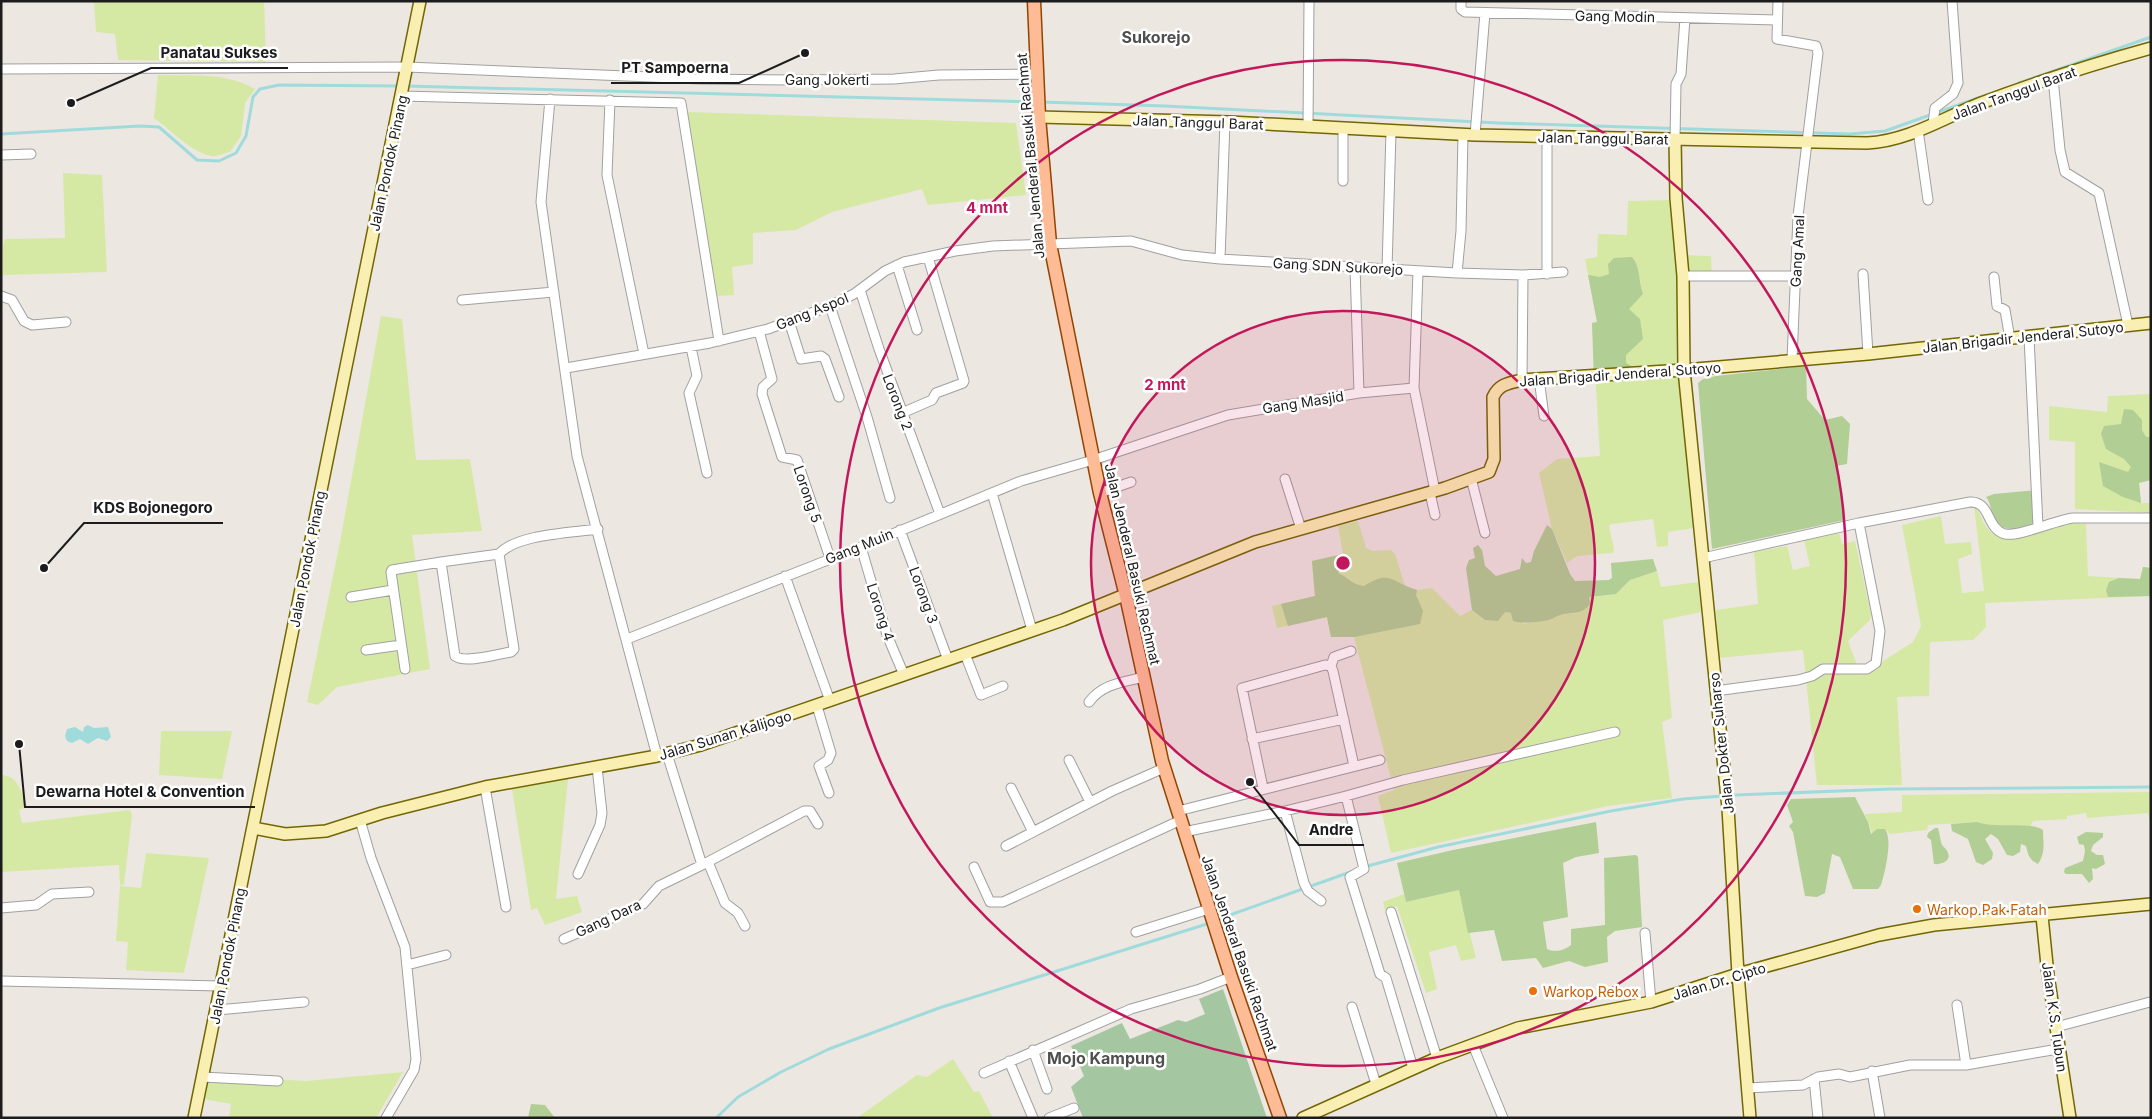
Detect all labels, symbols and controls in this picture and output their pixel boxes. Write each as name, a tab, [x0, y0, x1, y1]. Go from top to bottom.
street label: Gang Modin	[1575, 7, 1655, 25]
district label: Sukorejo	[1122, 27, 1191, 47]
callout: Panatau Sukses	[151, 38, 288, 68]
text: Panatau Sukses	[160, 43, 278, 62]
street label: Jalan Jenderal Basuki Rachmat	[1013, 52, 1047, 260]
callout: PT Sampoerna	[611, 53, 739, 83]
text: PT Sampoerna	[621, 58, 729, 77]
street label: Jalan Tanggul Barat	[1950, 62, 2079, 123]
street label: Gang Jokerti	[785, 71, 869, 88]
street label: Jalan Pondok Pinang	[365, 93, 411, 233]
street label: Jalan Tanggul Barat	[1132, 111, 1264, 133]
street label: Jalan Tanggul Barat	[1537, 128, 1669, 148]
text: 4 mnt	[966, 198, 1009, 217]
street label: Gang Amal	[1787, 214, 1807, 288]
street label: Gang SDN Sukorejo	[1272, 254, 1404, 278]
street label: Gang Aspol	[773, 289, 851, 333]
street label: Jalan Brigadir Jenderal Sutoyo	[1921, 318, 2125, 356]
street label: Jalan Brigadir Jenderal Sutoyo	[1518, 358, 1722, 390]
street label: Lorong 2	[879, 371, 917, 433]
text: 2 mnt	[1144, 375, 1186, 394]
street label: Gang Masjid	[1261, 387, 1345, 417]
street label: Jalan Jenderal Basuki Rachmat	[1102, 462, 1165, 667]
street label: Lorong 5	[790, 463, 826, 525]
street label: Jalan Pondok Pinang	[285, 489, 329, 629]
callout: KDS Bojonegoro	[84, 493, 223, 523]
text: KDS Bojonegoro	[93, 498, 213, 517]
street label: Gang Muin	[823, 525, 895, 567]
centre of rings	[1334, 554, 1352, 572]
street label: Lorong 3	[906, 564, 942, 626]
street label: Lorong 4	[864, 581, 898, 643]
street label: Jalan Dokter Suharso	[1705, 672, 1737, 814]
street label: Jalan Sunan Kalijogo	[657, 707, 793, 763]
callout: Dewarna Hotel & Convention	[25, 777, 255, 807]
text: Dewarna Hotel & Convention	[35, 782, 245, 801]
callout: Andre	[1299, 815, 1364, 845]
text: Andre	[1309, 820, 1353, 839]
street label: Jalan Jenderal Basuki Rachmat	[1198, 853, 1282, 1054]
street label: Jalan Pondok Pinang	[205, 886, 249, 1026]
street label: Gang Dara	[573, 895, 643, 941]
place label: Warkop Pak Fatah	[1927, 901, 2047, 918]
marker: Warkop Pak Fatah	[1911, 903, 1923, 915]
street label: Jalan Dr. Cipto	[1670, 959, 1768, 1003]
street label: Jalan K.S. Tubun	[2039, 961, 2071, 1073]
place label: Warkop Rebox	[1543, 983, 1639, 1000]
marker: Warkop Rebox	[1527, 985, 1539, 997]
district label: Mojo Kampung	[1047, 1048, 1165, 1068]

